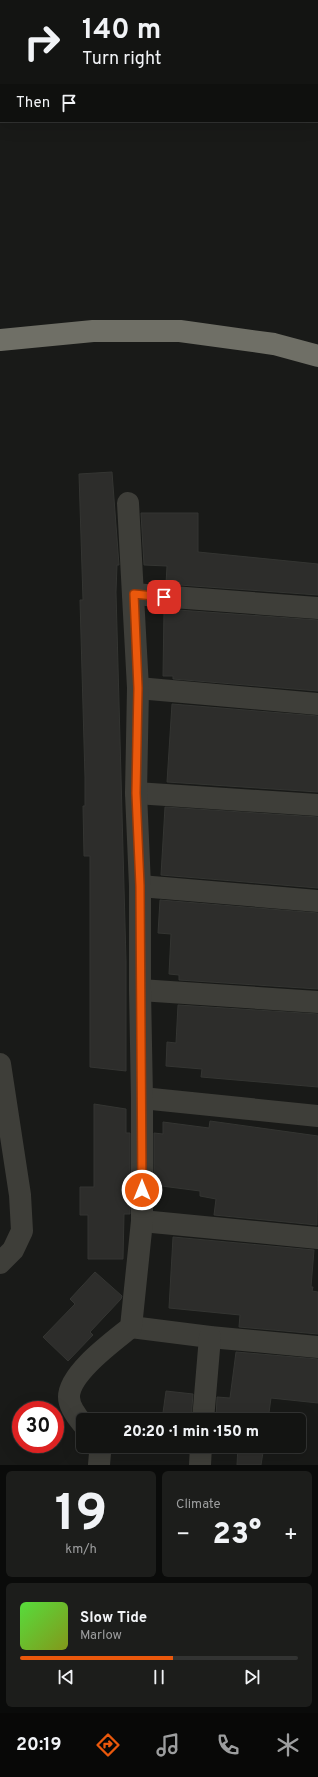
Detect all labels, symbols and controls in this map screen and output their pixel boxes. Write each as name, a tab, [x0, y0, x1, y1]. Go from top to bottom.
text: 140 m	[82, 13, 161, 49]
icon: right	[16, 16, 68, 68]
text: Turn right	[82, 48, 162, 71]
icon: arrive	[58, 92, 80, 114]
text: Then	[16, 94, 50, 113]
pin	[147, 580, 181, 614]
icon: arrive	[153, 586, 175, 608]
position arrow	[121, 1169, 163, 1211]
speed limit sign: 30	[12, 1401, 64, 1453]
text: 20:20 · 1 min · 150 m	[123, 1423, 259, 1442]
text: 19	[55, 1483, 107, 1549]
text: Climate	[176, 1497, 221, 1513]
text: 23°	[213, 1517, 261, 1554]
text: −	[176, 1522, 190, 1549]
text: +	[284, 1522, 298, 1549]
text: km/h	[65, 1542, 97, 1558]
text: Slow Tide	[80, 1609, 147, 1628]
text: Marlow	[80, 1628, 122, 1644]
icon: previous	[55, 1666, 77, 1688]
icon: pause	[148, 1666, 170, 1688]
icon: next	[241, 1666, 263, 1688]
icon: directions	[94, 1731, 122, 1759]
icon: music	[154, 1731, 182, 1759]
icon: phone	[214, 1731, 242, 1759]
icon: climate	[274, 1731, 302, 1759]
text: 20:19	[16, 1734, 62, 1757]

